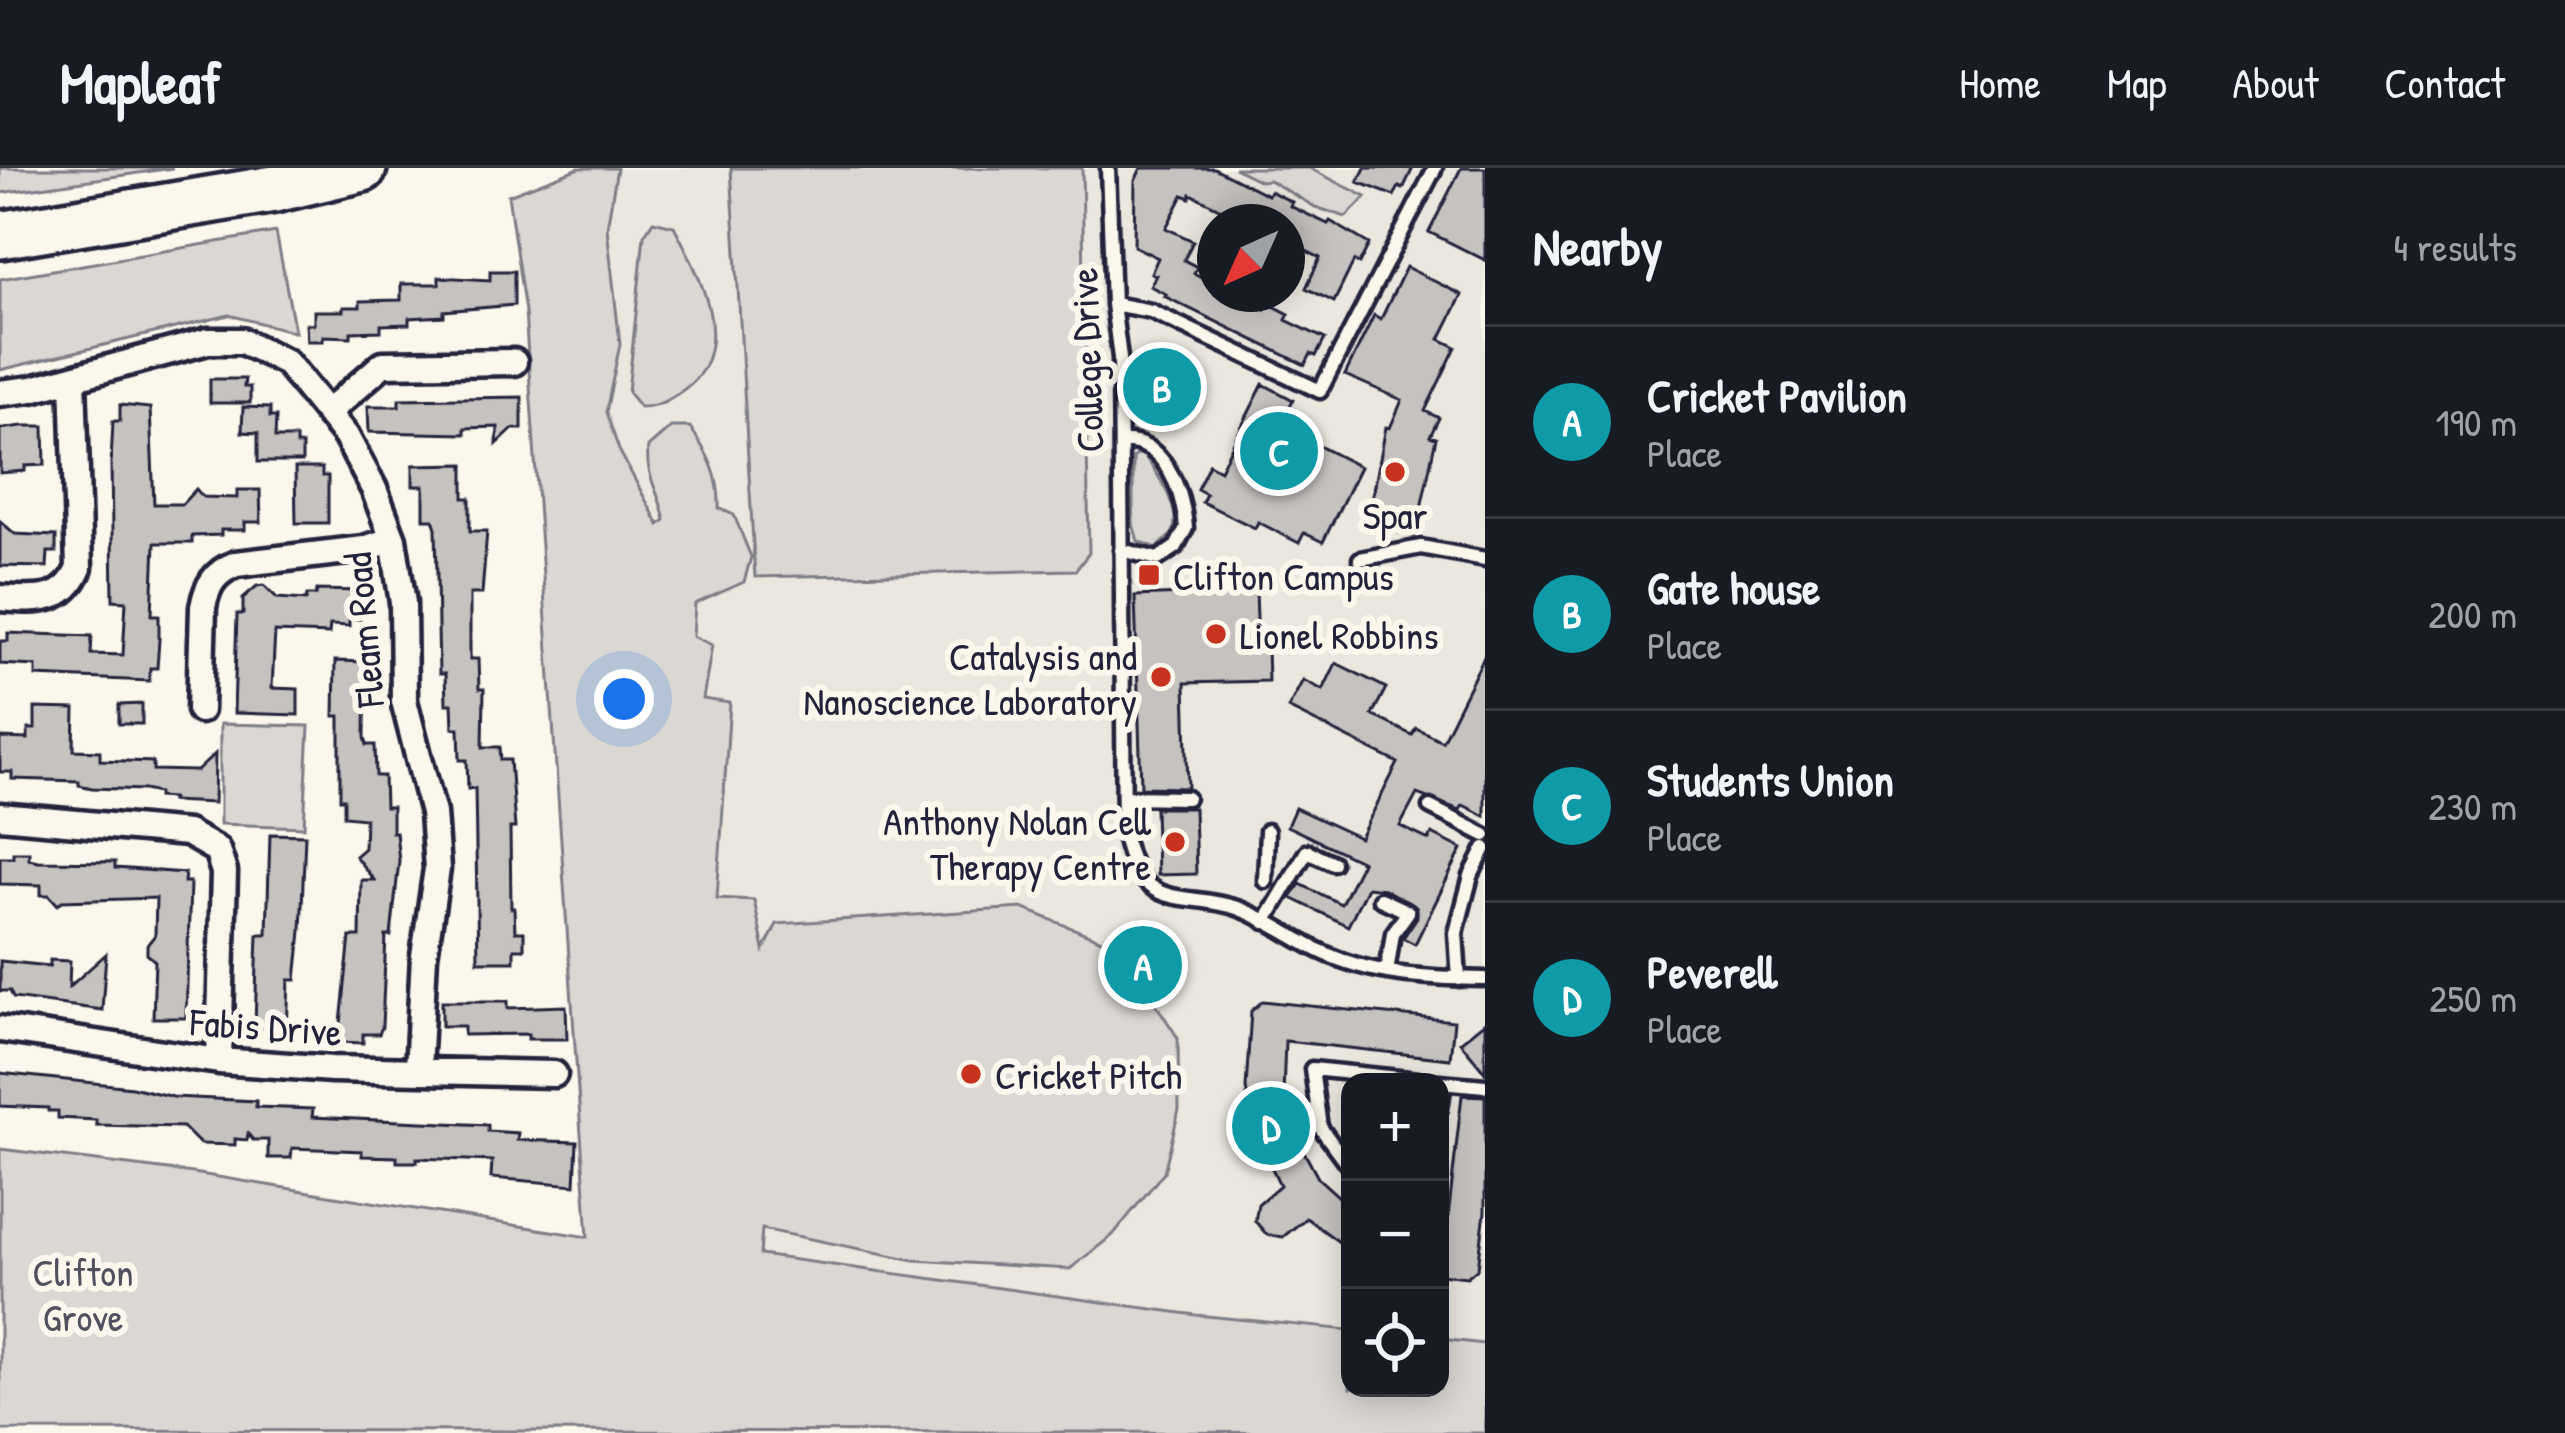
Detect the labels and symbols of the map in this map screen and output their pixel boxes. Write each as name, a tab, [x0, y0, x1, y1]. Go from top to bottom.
north arrow	[1197, 204, 1305, 312]
street label: College Drive	[1056, 267, 1116, 453]
pin: B	[1123, 342, 1201, 432]
pin: C	[1240, 406, 1318, 496]
marker: Spar	[1382, 459, 1408, 485]
place label: Spar	[1363, 488, 1427, 541]
place label: Clifton Campus	[1173, 549, 1394, 602]
street label: Fleam Road	[330, 550, 396, 711]
marker: Clifton Campus	[1136, 562, 1162, 588]
place label: Lionel Robbins	[1240, 608, 1438, 661]
marker: Lionel Robbins	[1203, 621, 1229, 647]
place label: Catalysis and Nanoscience Laboratory	[803, 629, 1137, 727]
marker: Catalysis and Nanoscience Laboratory	[1148, 664, 1174, 690]
your location	[594, 669, 654, 729]
place label: Anthony Nolan Cell Therapy Centre	[883, 794, 1151, 892]
marker: Anthony Nolan Cell Therapy Centre	[1162, 829, 1188, 855]
pin: A	[1104, 920, 1182, 1010]
street label: Fabis Drive	[187, 994, 344, 1058]
place label: Cricket Pitch	[995, 1048, 1182, 1101]
marker: Cricket Pitch	[958, 1061, 984, 1087]
pin: D	[1232, 1081, 1310, 1171]
park label: Clifton Grove	[32, 1245, 134, 1343]

